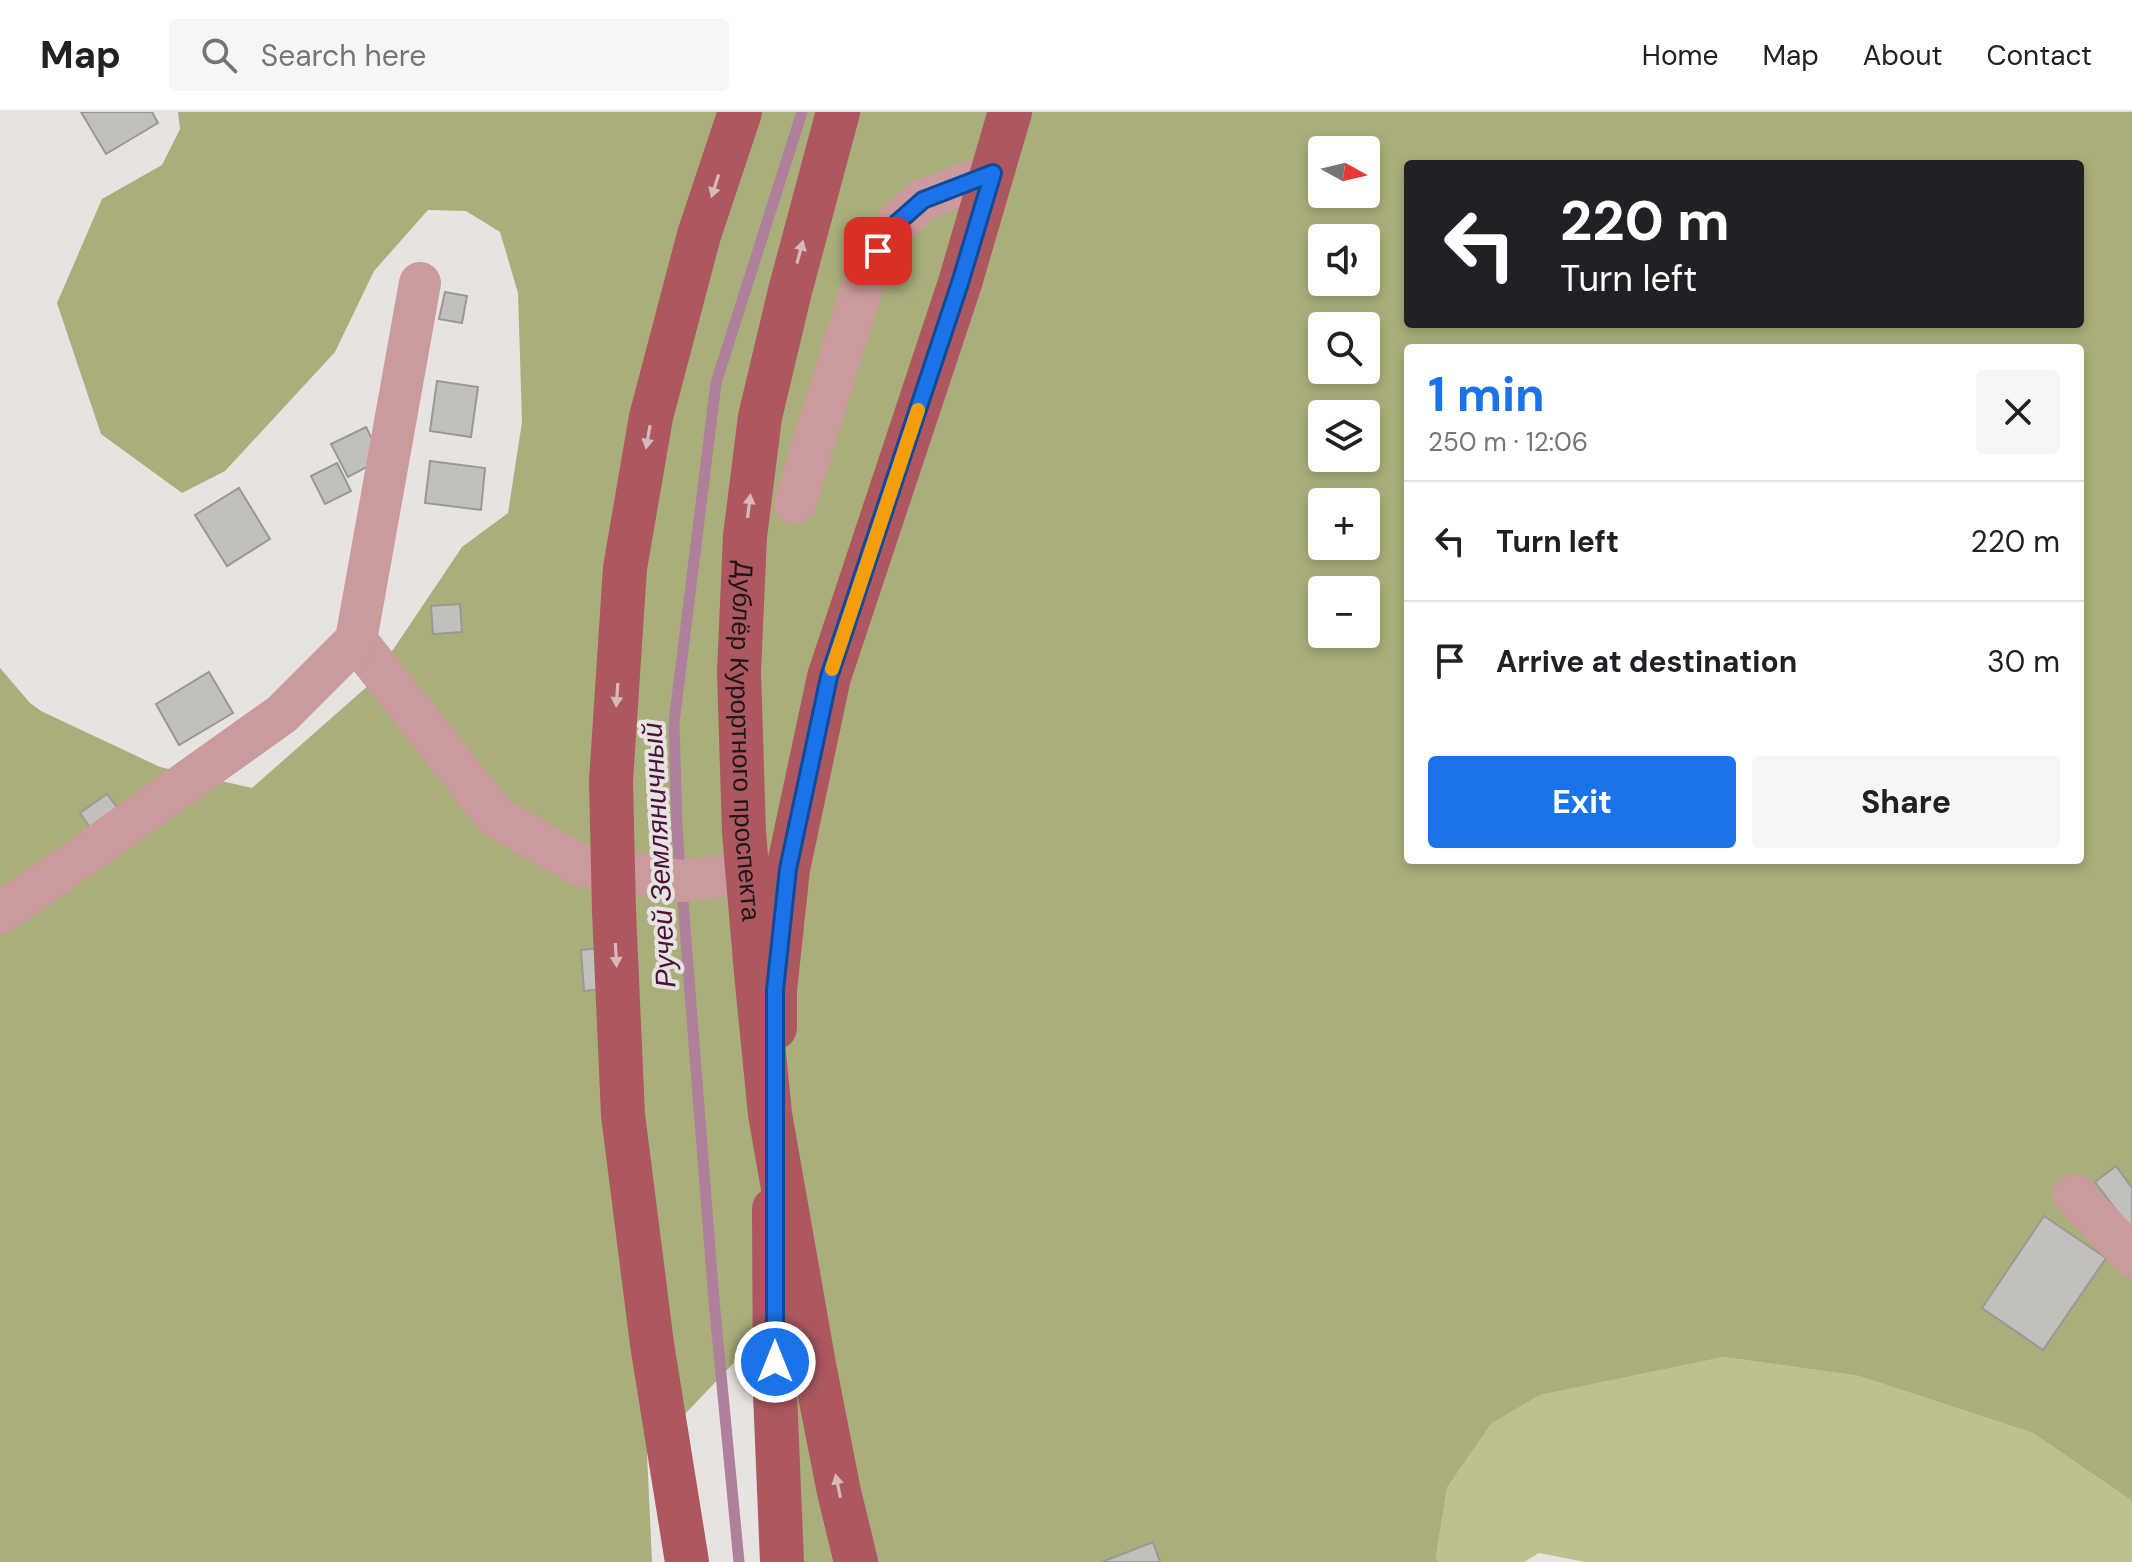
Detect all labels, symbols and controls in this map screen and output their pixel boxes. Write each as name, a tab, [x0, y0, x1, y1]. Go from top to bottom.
search box	[169, 19, 729, 91]
text: Map	[40, 30, 121, 80]
icon: search	[197, 33, 241, 77]
text: Search here	[261, 36, 426, 75]
text: Home	[1642, 37, 1718, 74]
text: Map	[1762, 37, 1819, 74]
text: About	[1863, 37, 1942, 74]
text: Contact	[1986, 37, 2092, 74]
north arrow	[1308, 136, 1380, 208]
map controls	[1308, 136, 1380, 648]
one-way arrow	[709, 174, 721, 198]
text: 220 m	[1560, 184, 1730, 257]
icon: left	[1428, 192, 1532, 296]
pin	[844, 217, 912, 285]
button: sound	[1308, 224, 1380, 296]
icon: arrive	[856, 229, 900, 273]
one-way arrow	[795, 239, 807, 264]
text: Turn left	[1560, 255, 1697, 302]
button: search	[1308, 312, 1380, 384]
text: 1 min	[1428, 363, 1545, 426]
button: close	[1976, 370, 2060, 454]
button: layers	[1308, 400, 1380, 472]
one-way arrow	[641, 425, 653, 450]
text: 250 m · 12:06	[1428, 425, 1588, 459]
button: +	[1308, 488, 1380, 560]
one-way arrow	[742, 493, 755, 518]
icon: left	[1428, 519, 1472, 563]
text: Turn left	[1496, 522, 1619, 561]
text: 220 m	[1971, 522, 2060, 561]
street label: Дублёр Курортного проспекта	[722, 560, 769, 923]
button: −	[1308, 576, 1380, 648]
icon: arrive	[1428, 639, 1472, 683]
text: Arrive at destination	[1496, 642, 1797, 681]
text: 30 m	[1987, 642, 2060, 681]
one-way arrow	[610, 683, 623, 708]
water label: Ручей Земляничный	[634, 721, 684, 989]
button: Exit	[1428, 756, 1736, 848]
button: Share	[1752, 756, 2060, 848]
one-way arrow	[610, 942, 623, 967]
position arrow	[733, 1320, 817, 1404]
one-way arrow	[831, 1473, 844, 1498]

